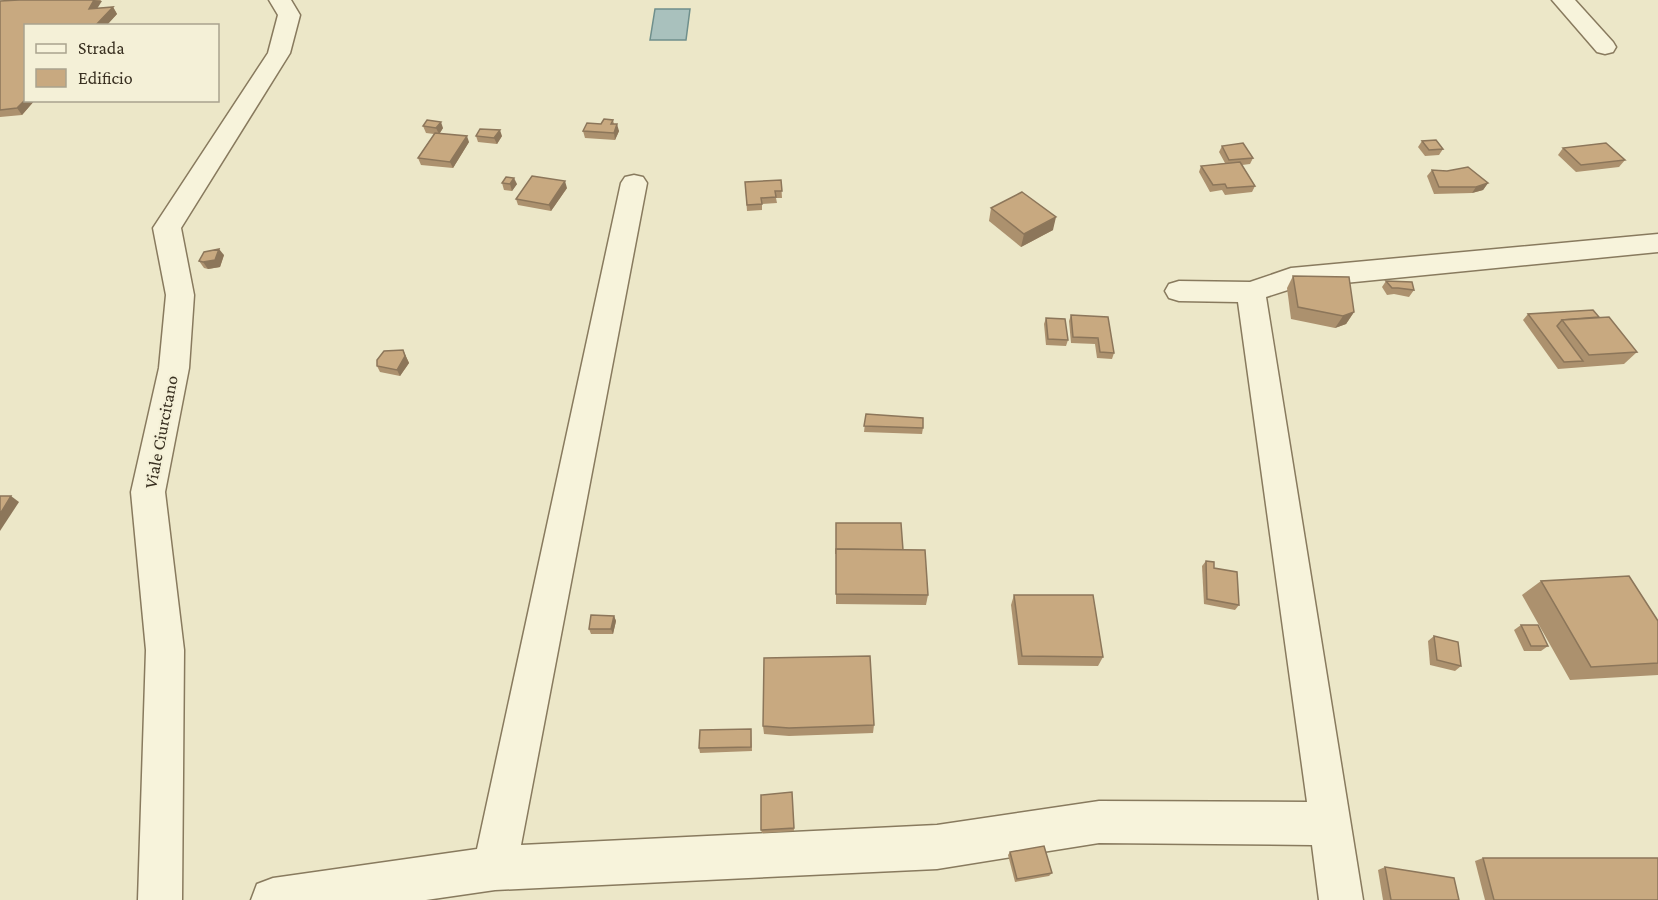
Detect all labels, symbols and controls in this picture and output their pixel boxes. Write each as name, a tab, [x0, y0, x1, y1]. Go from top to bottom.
legend	[24, 24, 219, 102]
text: Strada	[78, 38, 125, 58]
text: Edificio	[78, 68, 133, 88]
street label: Viale Ciurcitano	[140, 374, 182, 490]

